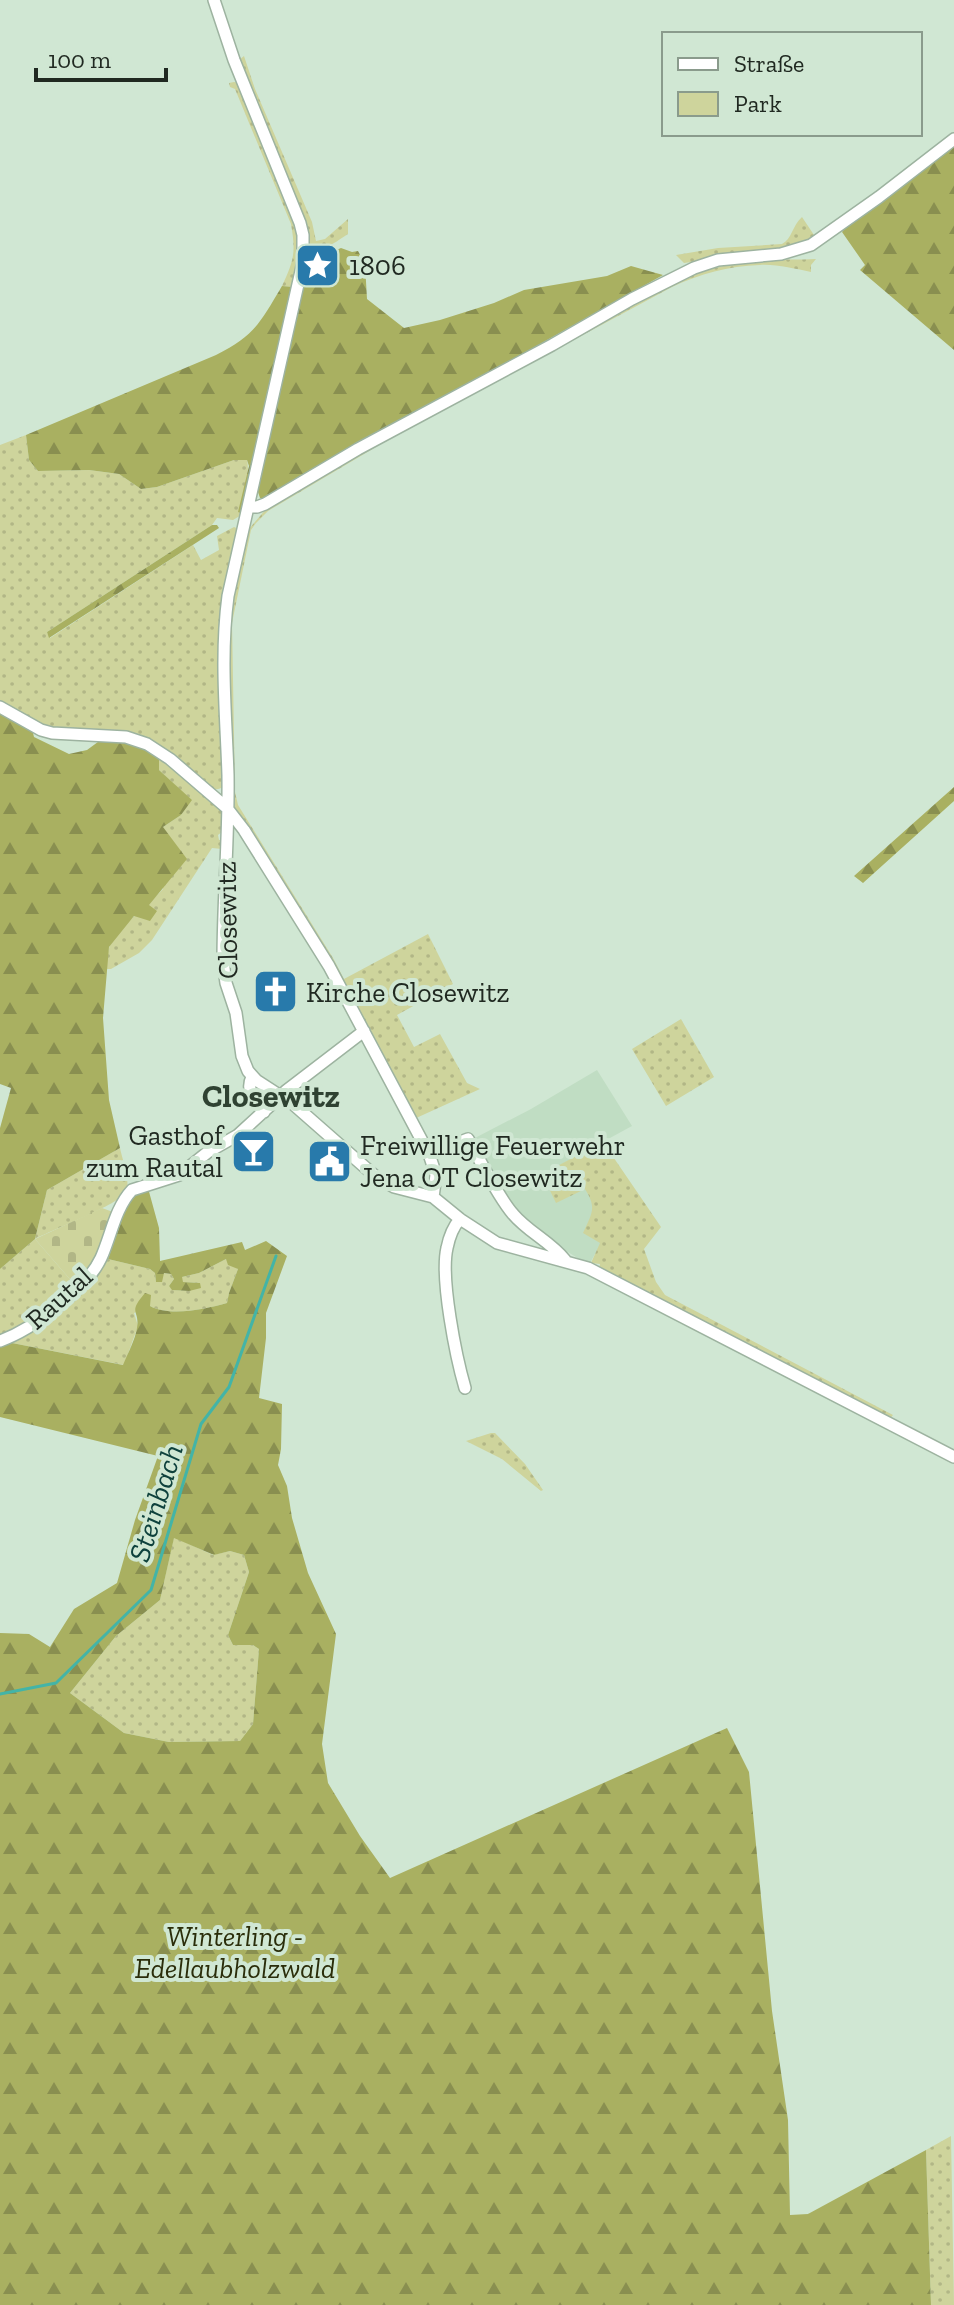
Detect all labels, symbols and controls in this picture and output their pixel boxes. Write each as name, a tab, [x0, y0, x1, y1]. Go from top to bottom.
scale bar	[36, 32, 166, 82]
legend	[662, 32, 922, 136]
text: 100 m	[48, 45, 111, 74]
text: Straße	[734, 49, 804, 78]
text: Park	[734, 89, 782, 118]
place icon: 1806	[294, 241, 342, 289]
place label: 1806	[349, 249, 406, 282]
street label: Closewitz	[209, 861, 245, 979]
church icon: Kirche Closewitz	[251, 968, 299, 1016]
place label: Kirche Closewitz	[306, 976, 509, 1009]
district label: Closewitz	[202, 1077, 340, 1115]
place label: Gasthof zum Rautal	[86, 1119, 225, 1184]
bar icon: Gasthof zum Rautal	[230, 1127, 278, 1175]
place label: Freiwillige Feuerwehr Jena OT Closewitz	[360, 1129, 626, 1194]
public building icon: Freiwillige Feuerwehr Jena OT Closewitz	[305, 1137, 353, 1185]
street label: Rautal	[19, 1260, 99, 1336]
water label: Steinbach	[121, 1440, 191, 1566]
park label: Winterling - Edellaubholzwald	[135, 1920, 335, 1985]

